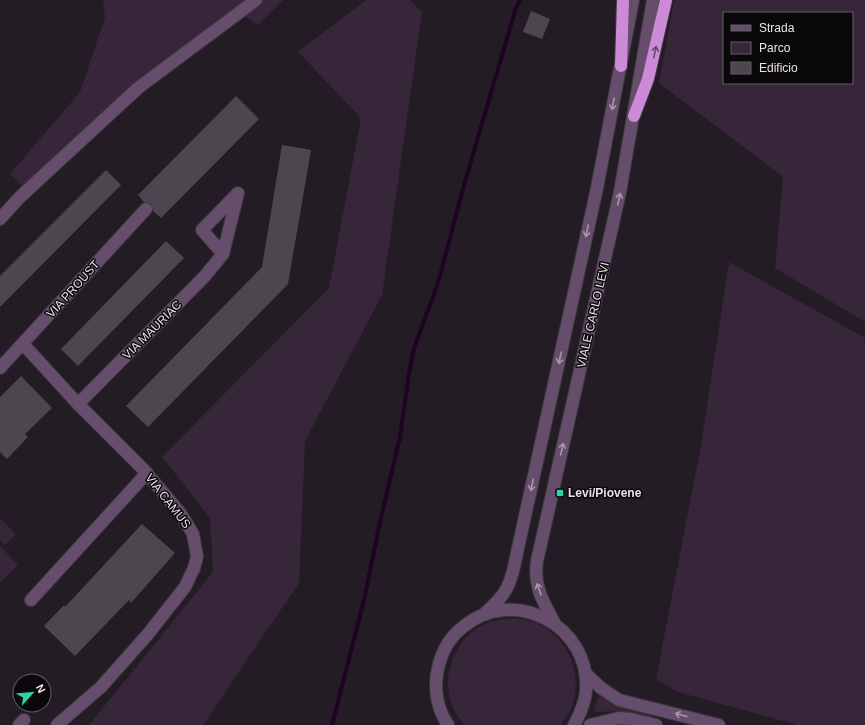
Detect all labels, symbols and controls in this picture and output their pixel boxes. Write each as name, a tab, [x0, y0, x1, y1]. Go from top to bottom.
legend	[723, 12, 853, 84]
text: Strada	[759, 21, 795, 35]
text: Parco	[759, 41, 791, 55]
one-way arrow	[651, 46, 659, 59]
text: Edificio	[759, 61, 798, 75]
one-way arrow	[609, 97, 617, 110]
one-way arrow	[615, 193, 623, 206]
one-way arrow	[583, 224, 591, 237]
street label: VIA PROUST	[44, 257, 103, 320]
street label: VIALE CARLO LEVI	[574, 261, 612, 369]
street label: VIA MAURIAC	[120, 297, 185, 362]
one-way arrow	[555, 352, 563, 365]
one-way arrow	[559, 442, 567, 455]
street label: VIA CAMUS	[142, 471, 194, 531]
one-way arrow	[528, 479, 536, 492]
place label: Levi/Piovene	[568, 486, 642, 500]
marker: Levi/Piovene	[555, 488, 565, 498]
one-way arrow	[534, 584, 542, 596]
north arrow	[12, 673, 52, 713]
text: N	[34, 682, 48, 695]
one-way arrow	[675, 711, 688, 718]

